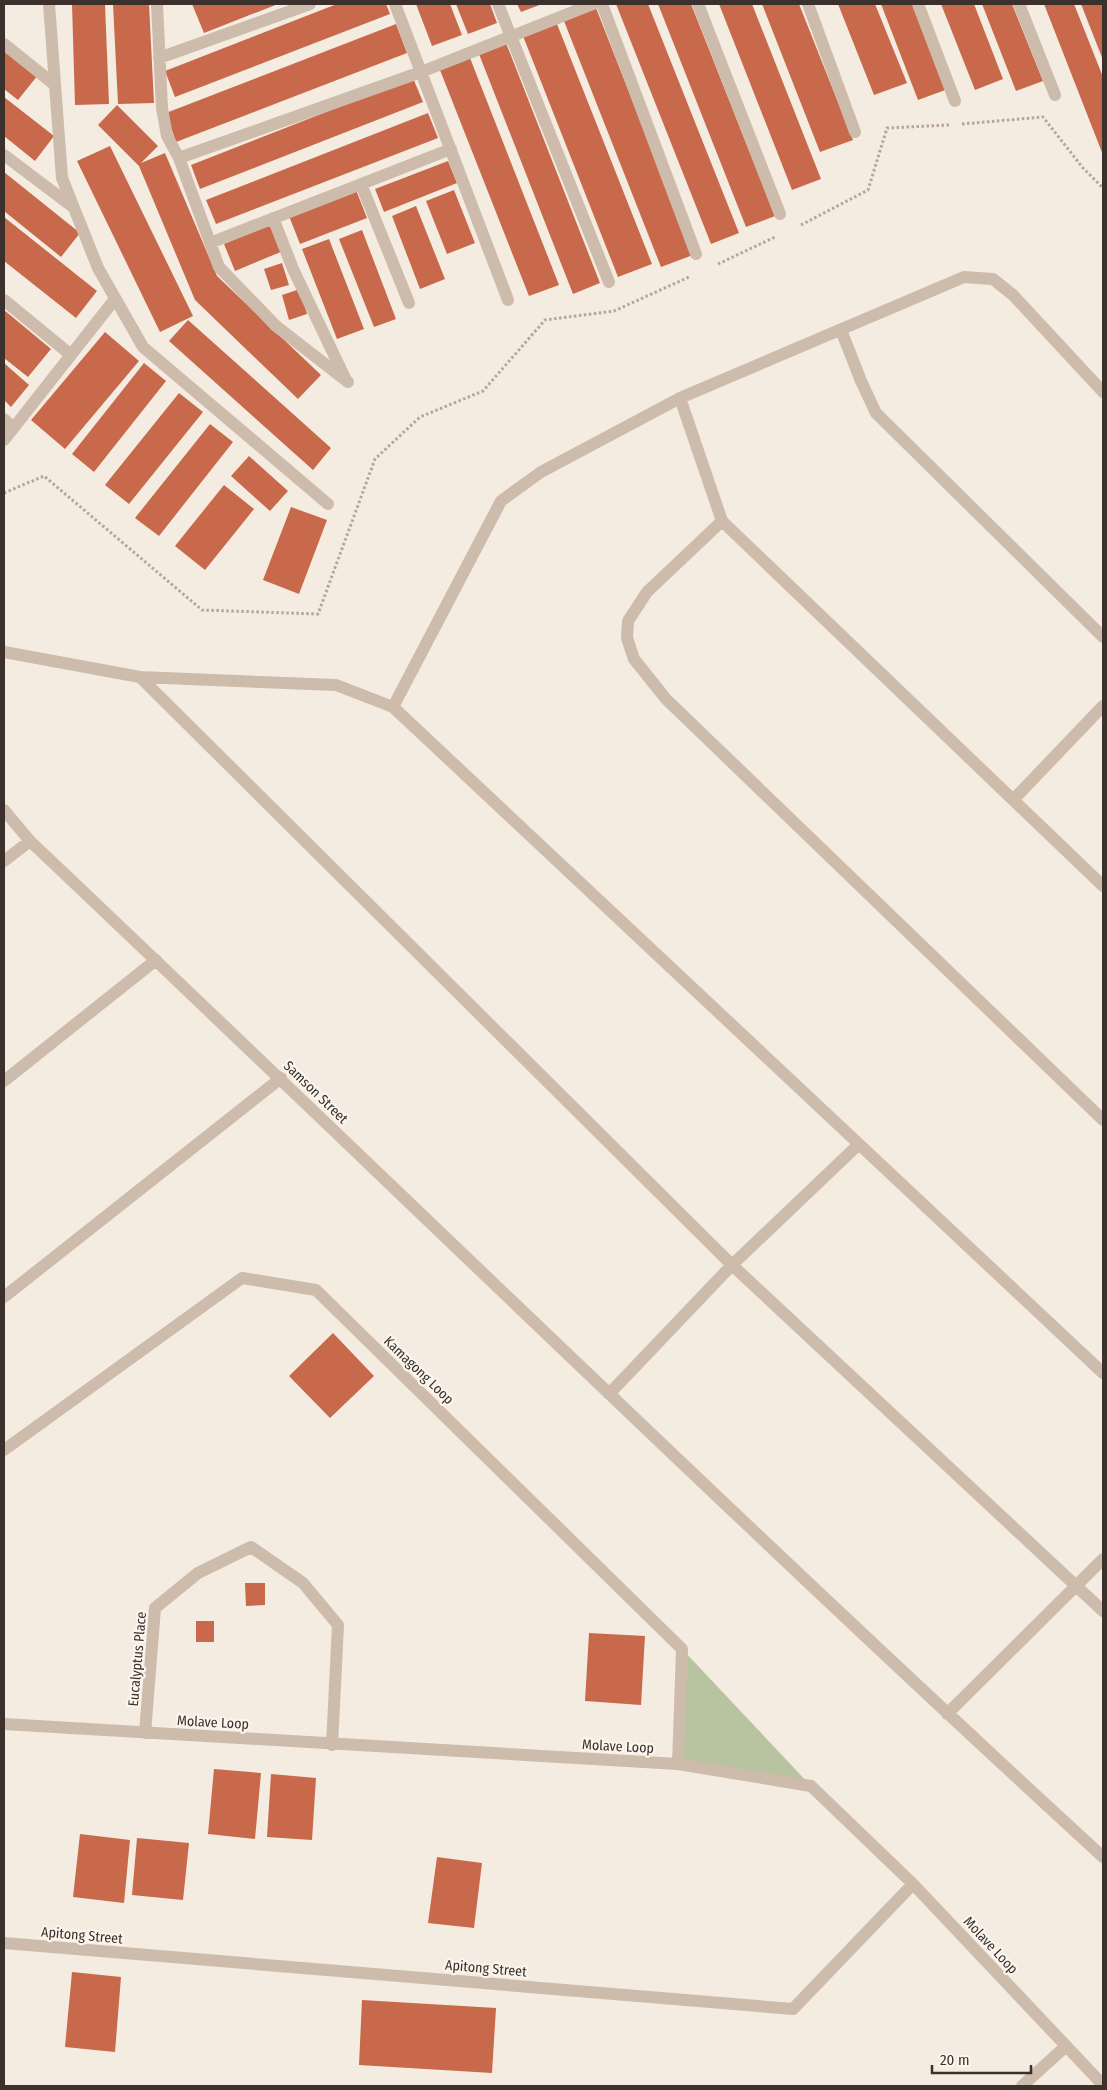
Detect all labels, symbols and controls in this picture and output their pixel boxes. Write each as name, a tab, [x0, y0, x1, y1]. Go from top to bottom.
street label: Samson Street	[280, 1057, 352, 1128]
street label: Kamagong Loop	[380, 1333, 457, 1408]
street label: Eucalyptus Place	[125, 1611, 150, 1707]
street label: Molave Loop	[177, 1712, 249, 1733]
street label: Molave Loop	[582, 1736, 654, 1757]
street label: Molave Loop	[960, 1913, 1021, 1977]
street label: Apitong Street	[40, 1923, 124, 1948]
street label: Apitong Street	[444, 1956, 528, 1981]
scale bar	[932, 2042, 1031, 2074]
text: 20 m	[940, 2051, 970, 2069]

